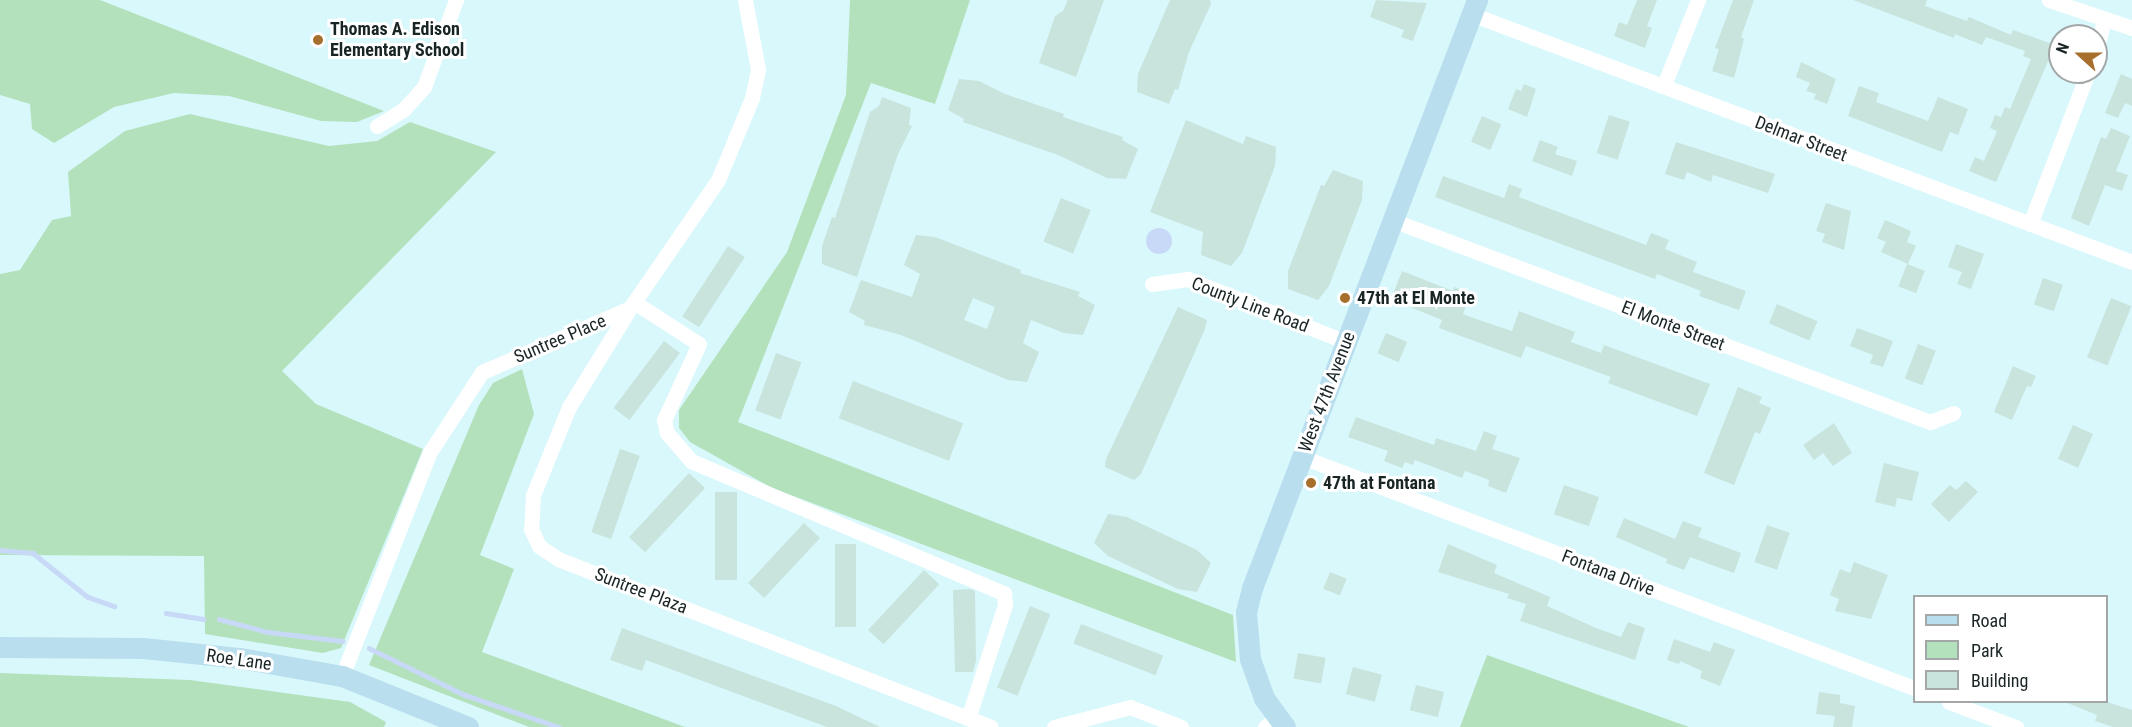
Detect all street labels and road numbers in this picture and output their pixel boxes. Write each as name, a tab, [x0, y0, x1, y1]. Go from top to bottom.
street label: Delmar Street	[1752, 112, 1850, 166]
street label: County Line Road	[1188, 273, 1312, 337]
street label: El Monte Street	[1618, 296, 1728, 356]
street label: Suntree Place	[511, 310, 609, 368]
street label: West 47th Avenue	[1294, 329, 1360, 455]
street label: Fontana Drive	[1559, 545, 1657, 601]
street label: Suntree Plaza	[592, 563, 690, 619]
street label: Roe Lane	[205, 645, 273, 675]

